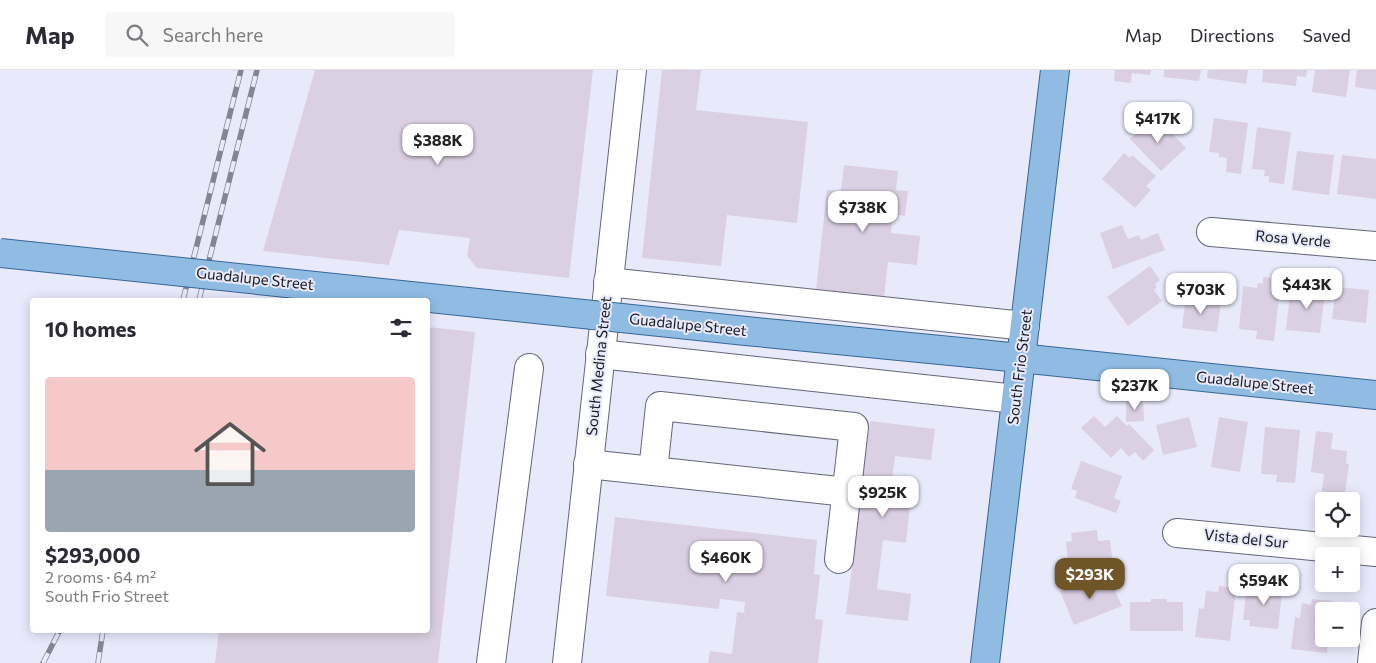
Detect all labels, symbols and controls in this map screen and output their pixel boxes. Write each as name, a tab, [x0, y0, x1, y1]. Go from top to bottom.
search box	[105, 12, 455, 57]
text: Map	[25, 20, 75, 49]
icon: search	[123, 21, 151, 49]
text: Search here	[163, 23, 263, 46]
text: Map	[1125, 24, 1162, 46]
text: Directions	[1190, 24, 1274, 46]
text: Saved	[1302, 24, 1351, 46]
pin: $417K	[1123, 102, 1193, 144]
text: $417K	[1135, 108, 1181, 127]
pin: $388K	[403, 124, 473, 166]
text: $388K	[413, 130, 463, 149]
pin: $738K	[828, 190, 898, 233]
text: $738K	[839, 197, 887, 216]
street label: Rosa Verde	[1255, 226, 1332, 250]
street label: Guadalupe Street	[196, 263, 315, 293]
pin: $443K	[1272, 268, 1342, 310]
pin: $703K	[1166, 272, 1236, 315]
text: $443K	[1282, 274, 1332, 293]
text: $703K	[1177, 279, 1225, 298]
street label: South Medina Street	[582, 295, 614, 437]
street label: South Frio Street	[1003, 308, 1035, 426]
street label: Guadalupe Street	[629, 309, 748, 339]
icon: filters	[387, 314, 415, 342]
text: 10 homes	[45, 316, 136, 341]
street label: Guadalupe Street	[1196, 367, 1315, 397]
pin: $237K	[1100, 368, 1170, 411]
text: $237K	[1111, 375, 1159, 394]
icon: home	[185, 409, 275, 499]
pin: $925K	[848, 476, 918, 518]
text: $925K	[859, 482, 907, 501]
map controls	[1315, 492, 1360, 647]
button: locate	[1315, 492, 1360, 537]
street label: Vista del Sur	[1203, 525, 1289, 551]
pin: $460K	[691, 540, 761, 583]
text: $293,000	[45, 542, 140, 567]
text: $460K	[701, 547, 751, 566]
button: +	[1315, 547, 1360, 592]
pin: $293K	[1055, 558, 1125, 600]
text: $293K	[1066, 564, 1114, 583]
pin: $594K	[1229, 564, 1299, 606]
text: 2 rooms · 64 m²	[45, 567, 156, 586]
text: $594K	[1239, 570, 1289, 589]
text: South Frio Street	[45, 586, 169, 605]
button: −	[1315, 602, 1360, 647]

